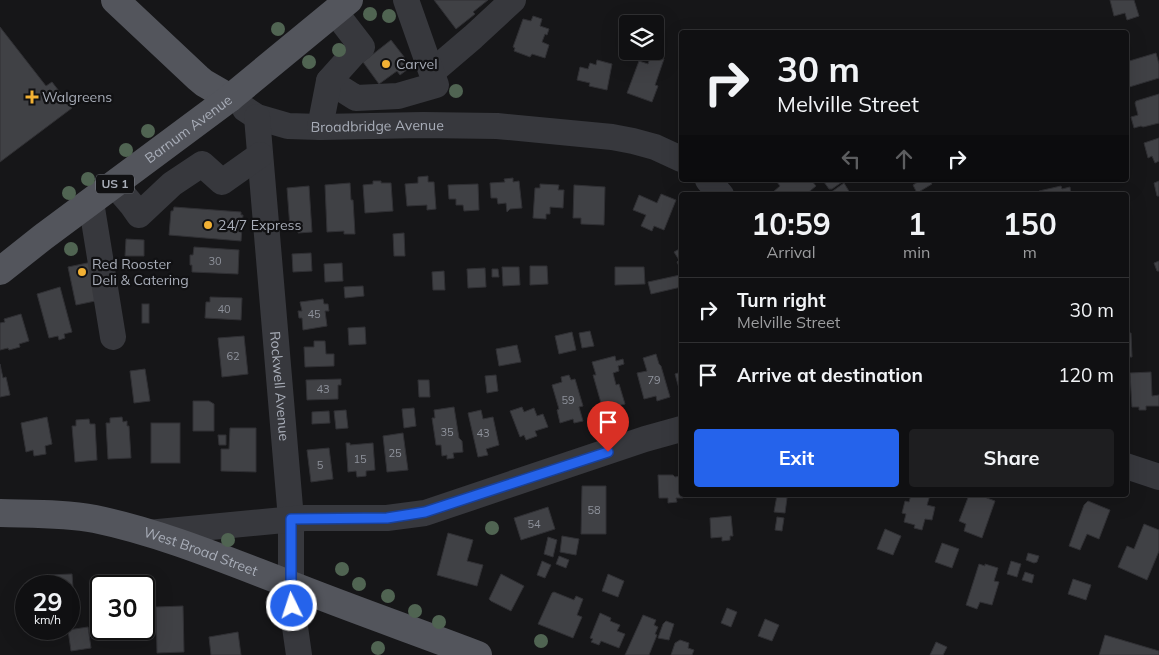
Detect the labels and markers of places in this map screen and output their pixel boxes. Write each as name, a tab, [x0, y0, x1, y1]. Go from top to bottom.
place label: Carvel	[396, 55, 438, 73]
marker: Carvel	[380, 58, 392, 70]
place label: Walgreens	[42, 88, 112, 106]
marker: Walgreens	[26, 91, 38, 103]
place label: 24/7 Express	[218, 216, 302, 234]
marker: 24/7 Express	[202, 219, 214, 231]
place label: Red Rooster Deli & Catering	[92, 255, 189, 289]
marker: Red Rooster Deli & Catering	[76, 266, 88, 278]
pin	[587, 401, 629, 452]

